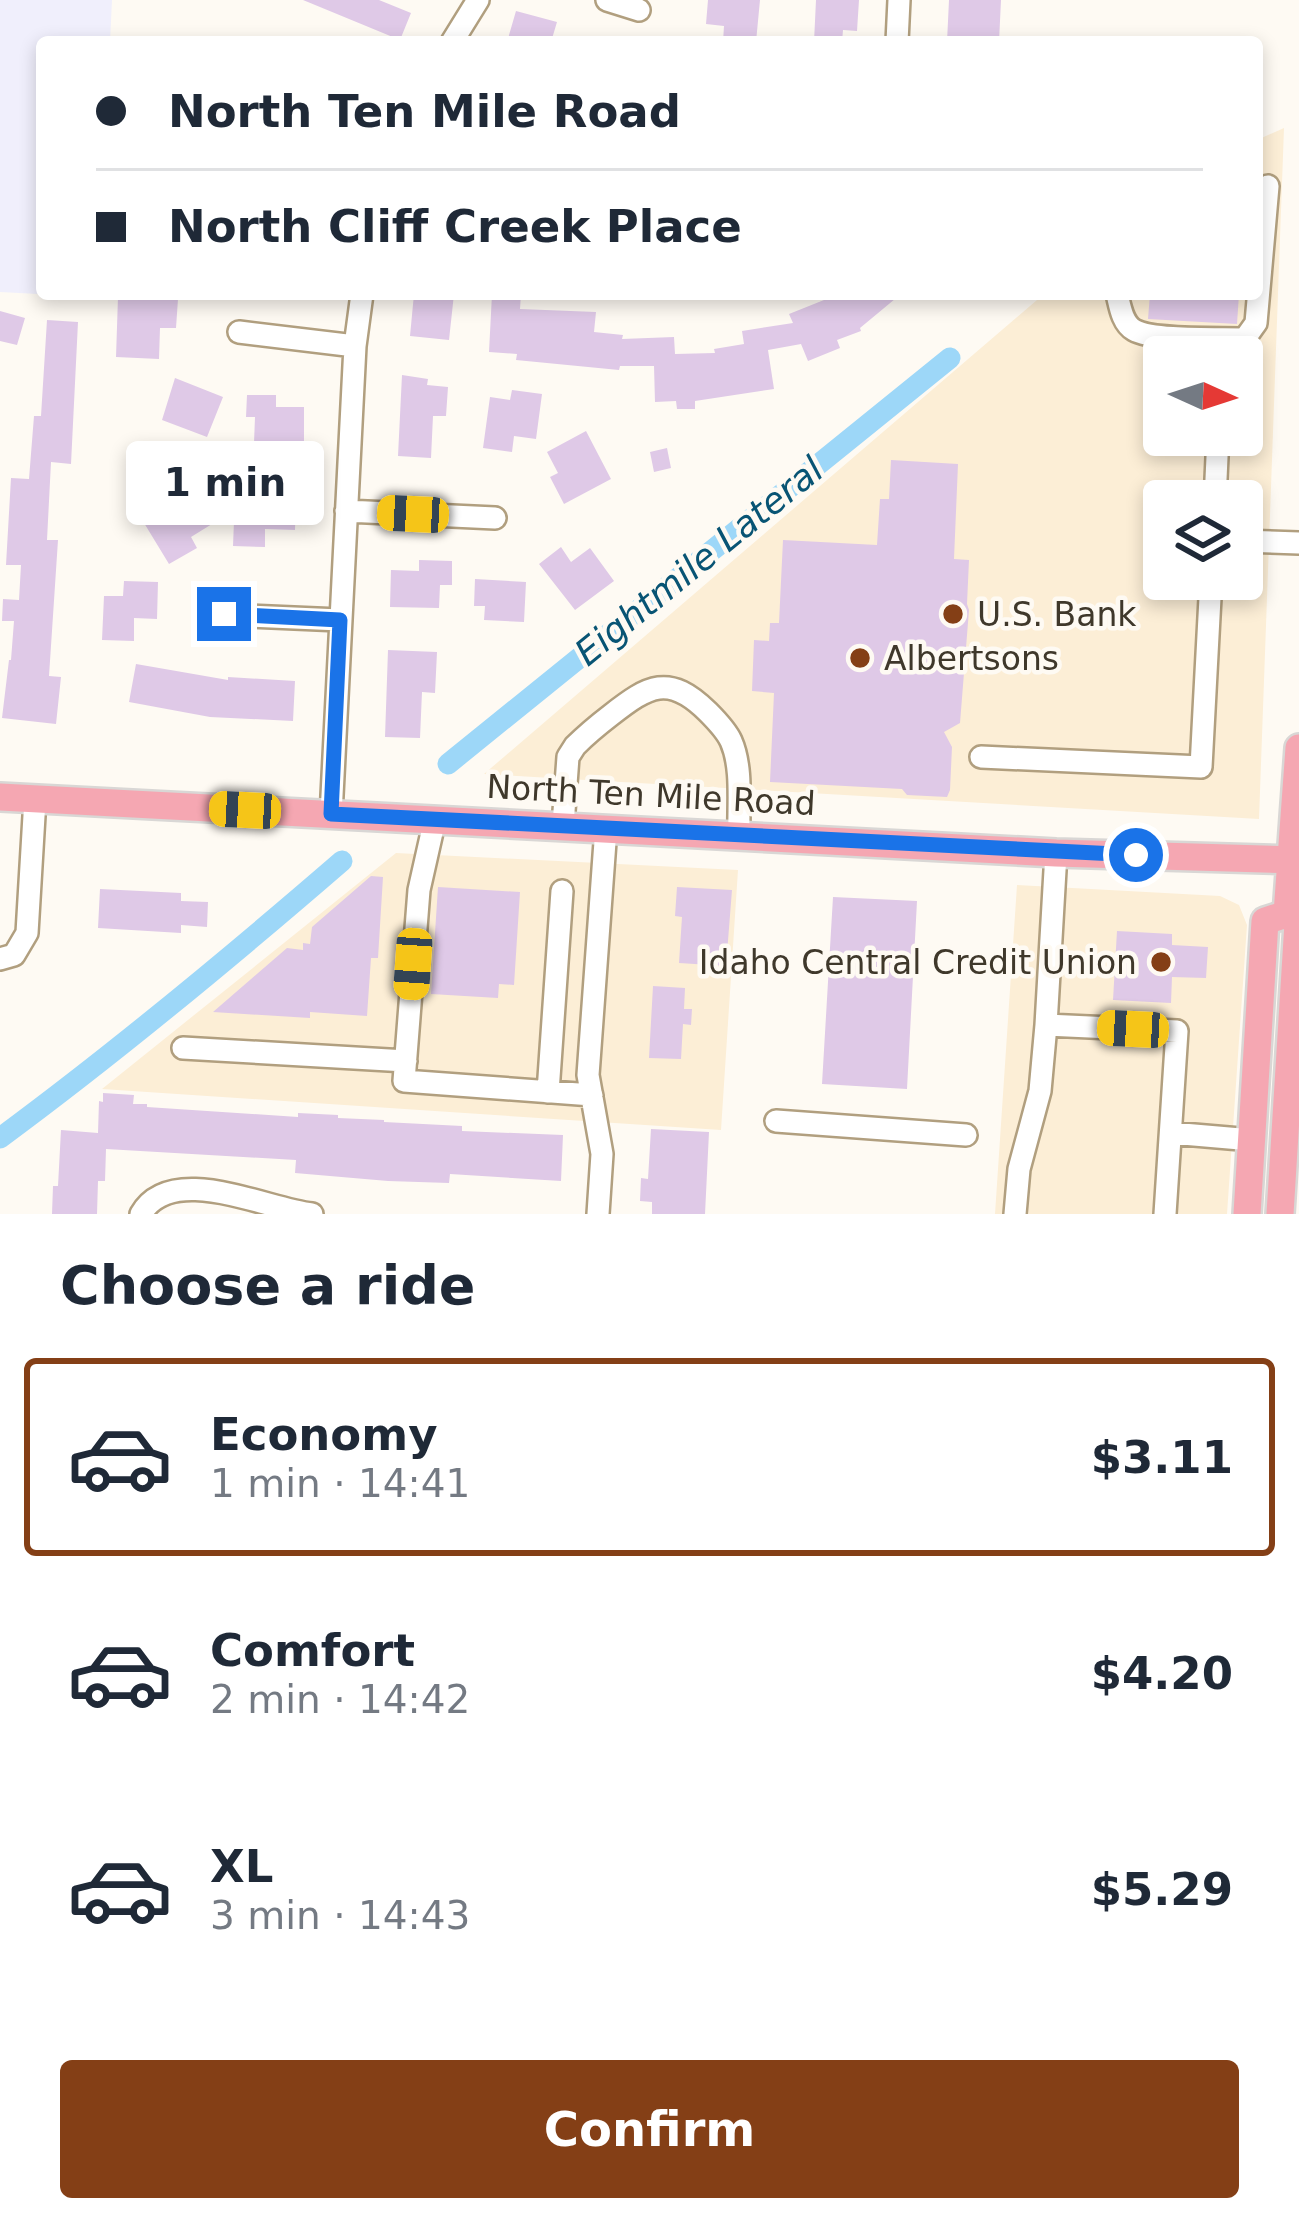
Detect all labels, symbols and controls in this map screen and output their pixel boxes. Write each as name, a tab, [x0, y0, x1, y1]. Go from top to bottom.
text: North Ten Mile Road	[168, 85, 681, 138]
text: North Cliff Creek Place	[168, 200, 742, 253]
north arrow	[1143, 336, 1263, 456]
map controls	[1143, 336, 1263, 600]
callout: 1 min	[125, 440, 323, 524]
water label: Eightmile Lateral	[567, 449, 831, 673]
text: 1 min	[164, 460, 286, 505]
button: layers	[1143, 480, 1263, 600]
car	[376, 494, 450, 534]
route end	[197, 587, 251, 641]
place label: U.S. Bank	[977, 595, 1137, 634]
marker: U.S. Bank	[940, 601, 966, 627]
place label: Albertsons	[884, 639, 1059, 678]
marker: Albertsons	[847, 645, 873, 671]
street label: North Ten Mile Road	[485, 767, 817, 823]
car	[208, 790, 282, 830]
route start	[1109, 828, 1163, 882]
car	[393, 927, 433, 1001]
place label: Idaho Central Credit Union	[699, 943, 1137, 982]
marker: Idaho Central Credit Union	[1148, 949, 1174, 975]
car	[1096, 1009, 1170, 1049]
text: Choose a ride	[60, 1254, 476, 1317]
icon: car	[66, 1403, 174, 1511]
text: Economy	[210, 1408, 438, 1461]
text: $3.11	[1091, 1431, 1233, 1484]
text: 1 min · 14:41	[210, 1461, 470, 1506]
icon: car	[66, 1619, 174, 1727]
text: Comfort	[210, 1624, 415, 1677]
text: $4.20	[1091, 1647, 1233, 1700]
text: 2 min · 14:42	[210, 1677, 470, 1722]
icon: car	[66, 1835, 174, 1943]
text: XL	[210, 1840, 273, 1893]
text: $5.29	[1091, 1863, 1233, 1916]
text: 3 min · 14:43	[210, 1893, 470, 1938]
button: Confirm	[60, 2060, 1239, 2198]

